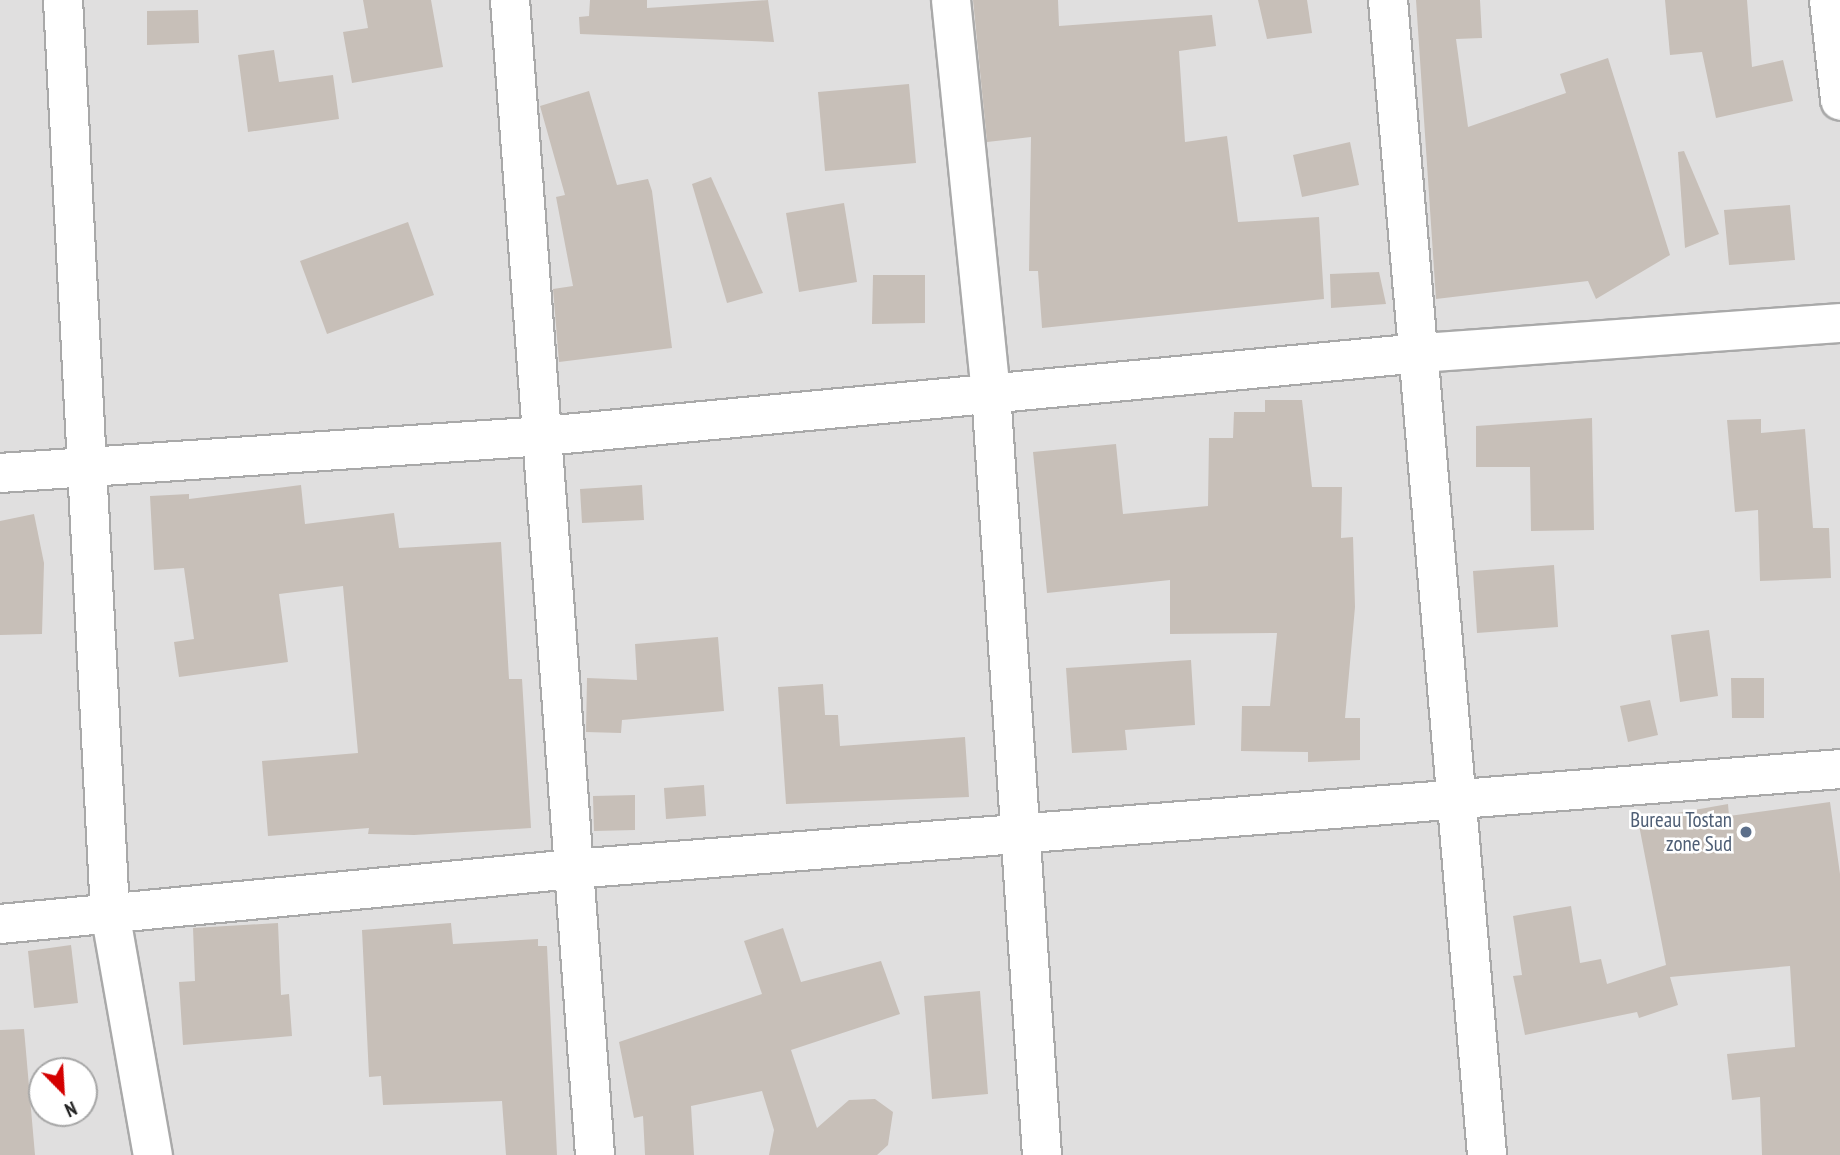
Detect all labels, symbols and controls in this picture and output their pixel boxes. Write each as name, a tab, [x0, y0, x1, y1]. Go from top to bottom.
place label: Bureau Tostan zone Sud	[1630, 807, 1732, 857]
marker: Bureau Tostan zone Sud	[1738, 824, 1754, 840]
north arrow	[28, 1057, 98, 1127]
text: N	[61, 1096, 80, 1122]

